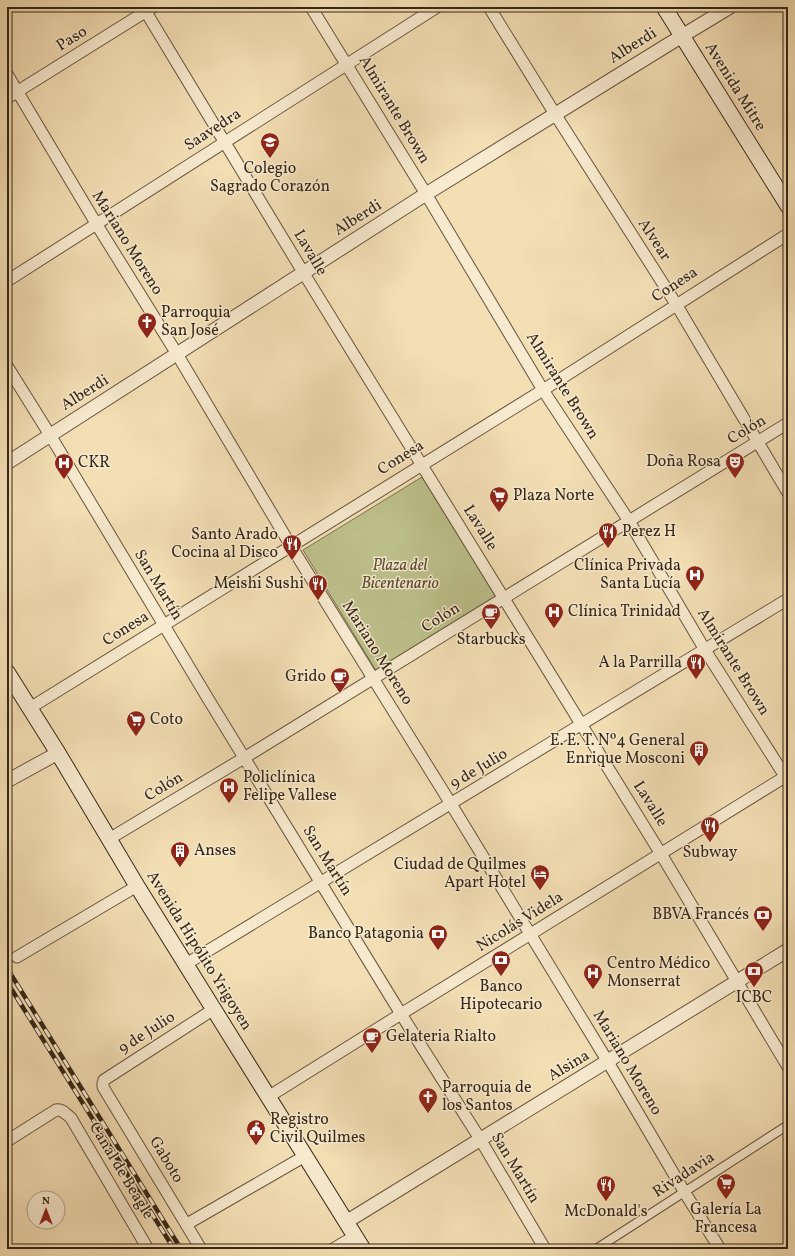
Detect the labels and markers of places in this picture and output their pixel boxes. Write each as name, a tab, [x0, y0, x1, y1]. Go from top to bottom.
school or university icon: Colegio Sagrado Corazón	[259, 131, 281, 159]
place label: Colegio Sagrado Corazón	[210, 158, 330, 198]
place label: Parroquia San José	[161, 302, 231, 342]
church icon: Parroquia San José	[136, 311, 158, 339]
place label: Doña Rosa	[646, 451, 721, 473]
theatre icon: Doña Rosa	[724, 451, 746, 479]
hospital icon: CKR	[53, 452, 75, 480]
place label: CKR	[78, 452, 110, 474]
supermarket icon: Plaza Norte	[488, 485, 510, 513]
place label: Plaza Norte	[513, 485, 594, 507]
restaurant icon: Perez H	[597, 521, 619, 549]
place label: Perez H	[622, 521, 676, 543]
place label: Santo Arado Cocina al Disco	[171, 524, 278, 564]
restaurant icon: Santo Arado Cocina al Disco	[281, 533, 303, 561]
place label: Clínica Privada Santa Lucía	[574, 555, 681, 595]
hospital icon: Clínica Privada Santa Lucía	[684, 564, 706, 592]
place label: Meishi Sushi	[214, 573, 304, 595]
restaurant icon: Meishi Sushi	[307, 573, 329, 601]
hospital icon: Clínica Trinidad	[543, 601, 565, 629]
place label: Clínica Trinidad	[568, 601, 681, 623]
cafe icon: Starbucks	[480, 602, 502, 630]
place label: Starbucks	[456, 629, 526, 651]
place label: A la Parrilla	[599, 652, 682, 674]
restaurant icon: A la Parrilla	[685, 652, 707, 680]
place label: Grido	[285, 666, 326, 688]
cafe icon: Grido	[329, 666, 351, 694]
supermarket icon: Coto	[125, 709, 147, 737]
place label: Coto	[150, 709, 183, 731]
place label: E. E. T. Nº4 General Enrique Mosconi	[550, 730, 685, 770]
building icon: E. E. T. Nº4 General Enrique Mosconi	[688, 739, 710, 767]
place label: Policlínica Felipe Vallese	[243, 767, 337, 807]
hospital icon: Policlínica Felipe Vallese	[218, 776, 240, 804]
restaurant icon: Subway	[699, 815, 721, 843]
building icon: Anses	[169, 840, 191, 868]
place label: Anses	[194, 840, 236, 862]
place label: Subway	[683, 842, 738, 864]
place label: Ciudad de Quilmes Apart Hotel	[394, 854, 526, 894]
hotel icon: Ciudad de Quilmes Apart Hotel	[529, 863, 551, 891]
place label: BBVA Francés	[652, 904, 749, 926]
bank icon: BBVA Francés	[752, 904, 774, 932]
place label: Banco Patagonia	[308, 923, 424, 945]
bank icon: Banco Patagonia	[427, 923, 449, 951]
bank icon: Banco Hipotecario	[490, 949, 512, 977]
place label: Centro Médico Monserrat	[607, 953, 710, 993]
bank icon: ICBC	[743, 960, 765, 988]
hospital icon: Centro Médico Monserrat	[582, 962, 604, 990]
place label: Banco Hipotecario	[460, 976, 542, 1016]
place label: ICBC	[736, 987, 772, 1009]
cafe icon: Gelateria Rialto	[361, 1026, 383, 1054]
place label: Gelateria Rialto	[386, 1026, 496, 1048]
place label: Parroquia de los Santos	[442, 1077, 532, 1117]
church icon: Parroquia de los Santos	[417, 1086, 439, 1114]
place label: Registro Civil Quilmes	[270, 1109, 366, 1149]
public building icon: Registro Civil Quilmes	[245, 1118, 267, 1146]
supermarket icon: Galería La Francesa	[715, 1172, 737, 1200]
restaurant icon: McDonald's	[595, 1174, 617, 1202]
place label: Galería La Francesa	[690, 1199, 762, 1239]
place label: McDonald's	[564, 1201, 648, 1223]

